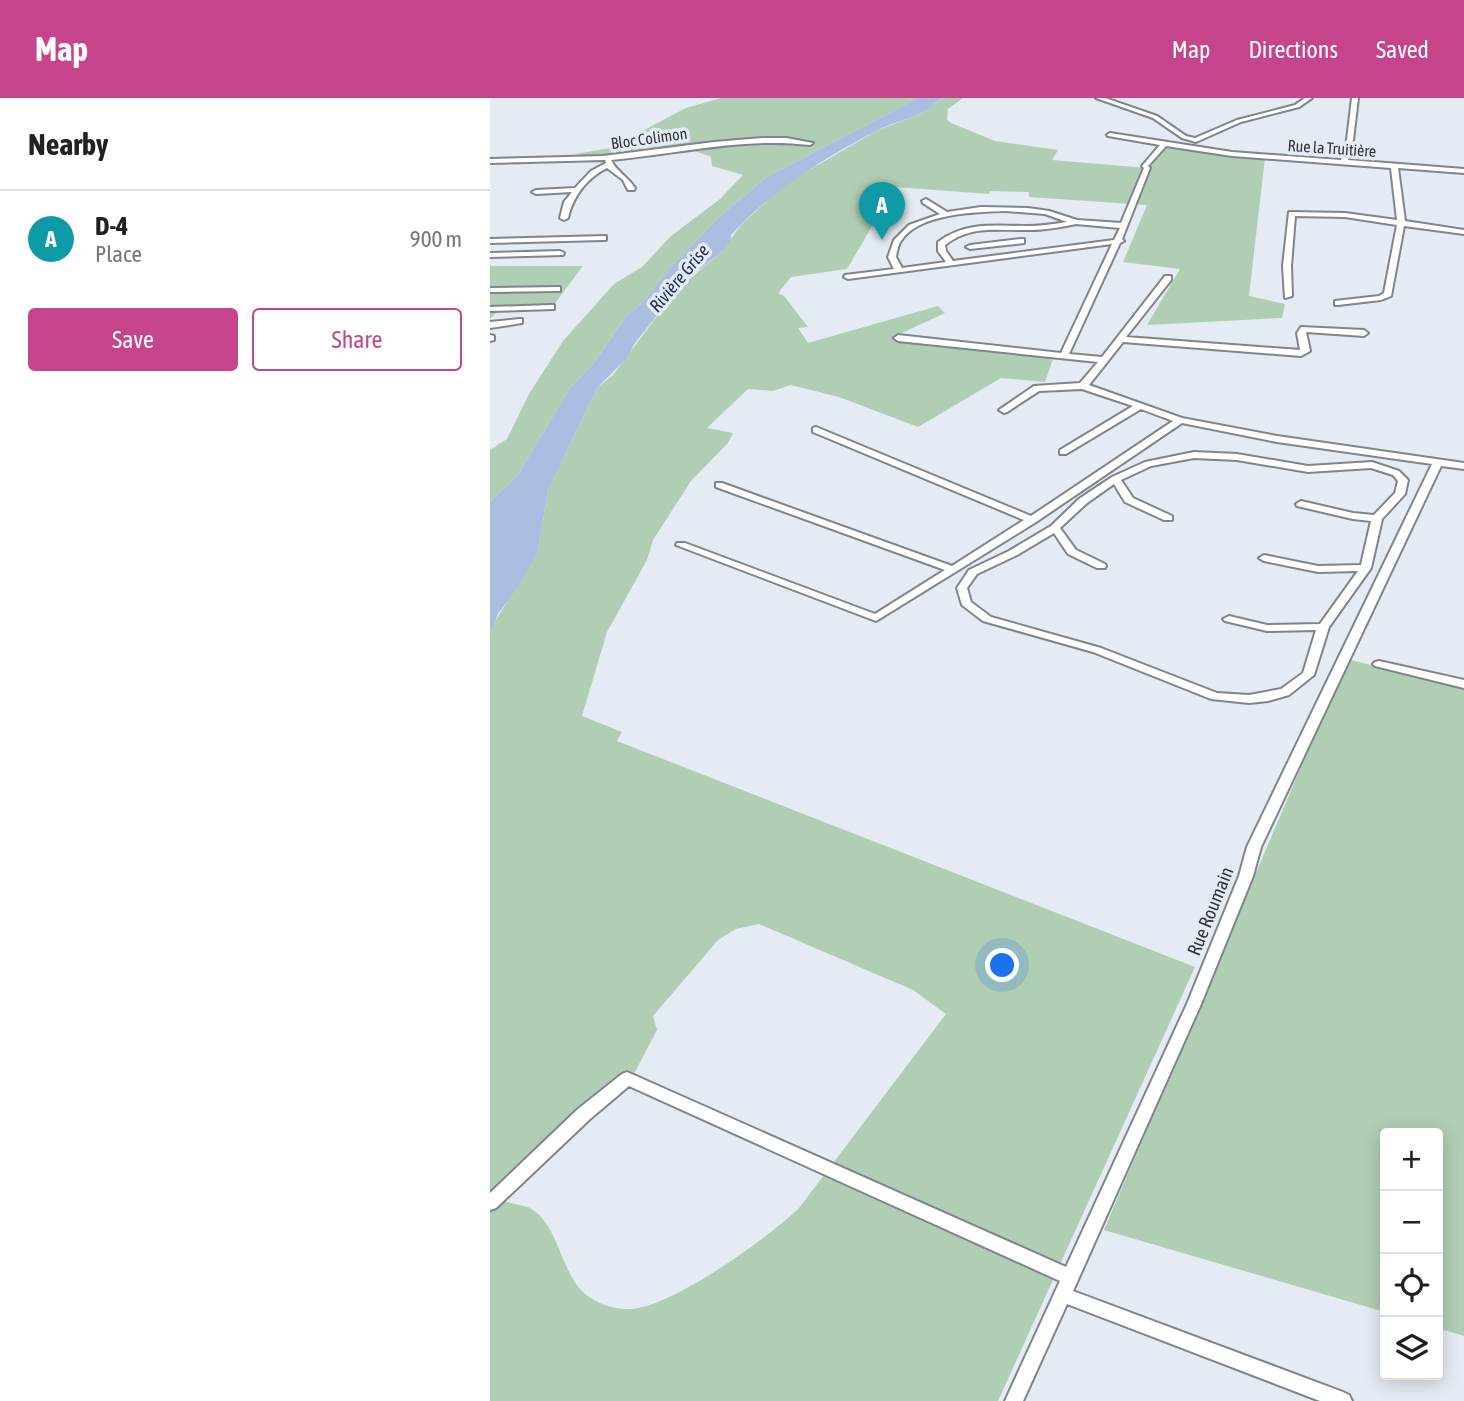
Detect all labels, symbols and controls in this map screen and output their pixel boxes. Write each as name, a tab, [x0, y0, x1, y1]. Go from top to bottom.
text: Map	[35, 30, 88, 68]
text: Map	[1172, 36, 1210, 63]
text: Directions	[1248, 36, 1338, 63]
text: Saved	[1376, 36, 1429, 63]
street label: Bloc Colimon	[610, 124, 688, 152]
text: Nearby	[28, 127, 108, 161]
street label: Rue la Truitière	[1287, 136, 1377, 160]
pin: A	[859, 182, 905, 240]
text: D-4	[95, 211, 128, 241]
text: A	[45, 226, 57, 252]
text: 900 m	[410, 226, 462, 252]
water label: Rivière Grise	[645, 240, 713, 316]
text: Place	[95, 241, 142, 267]
button: Save	[28, 308, 238, 371]
button: Share	[252, 308, 462, 371]
street label: Rue Roumain	[1182, 863, 1238, 959]
your location	[985, 948, 1019, 982]
map controls	[1380, 1128, 1443, 1380]
button: +	[1380, 1128, 1443, 1191]
button: −	[1380, 1191, 1443, 1254]
button: locate	[1380, 1254, 1443, 1317]
button: layers	[1380, 1317, 1443, 1380]

